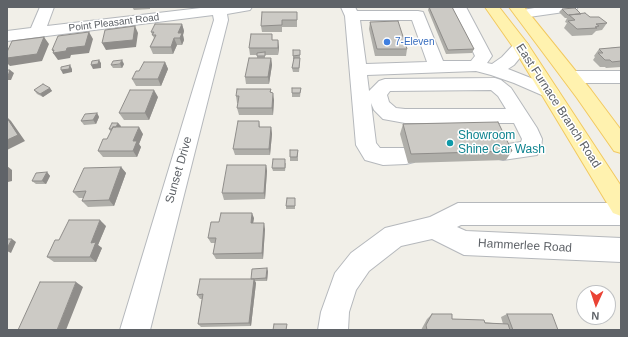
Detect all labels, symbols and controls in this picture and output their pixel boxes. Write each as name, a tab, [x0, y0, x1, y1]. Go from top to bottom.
street label: Point Pleasant Road	[68, 11, 160, 35]
place label: 7-Eleven	[395, 36, 434, 48]
marker: 7-Eleven	[382, 37, 392, 47]
street label: East Furnace Branch Road	[513, 41, 603, 171]
place label: Showroom Shine Car Wash	[458, 129, 545, 157]
street label: Sunset Drive	[163, 135, 195, 205]
marker: Showroom Shine Car Wash	[445, 138, 455, 148]
street label: Hammerlee Road	[478, 236, 572, 256]
north arrow	[576, 285, 616, 325]
text: N	[591, 310, 600, 322]

